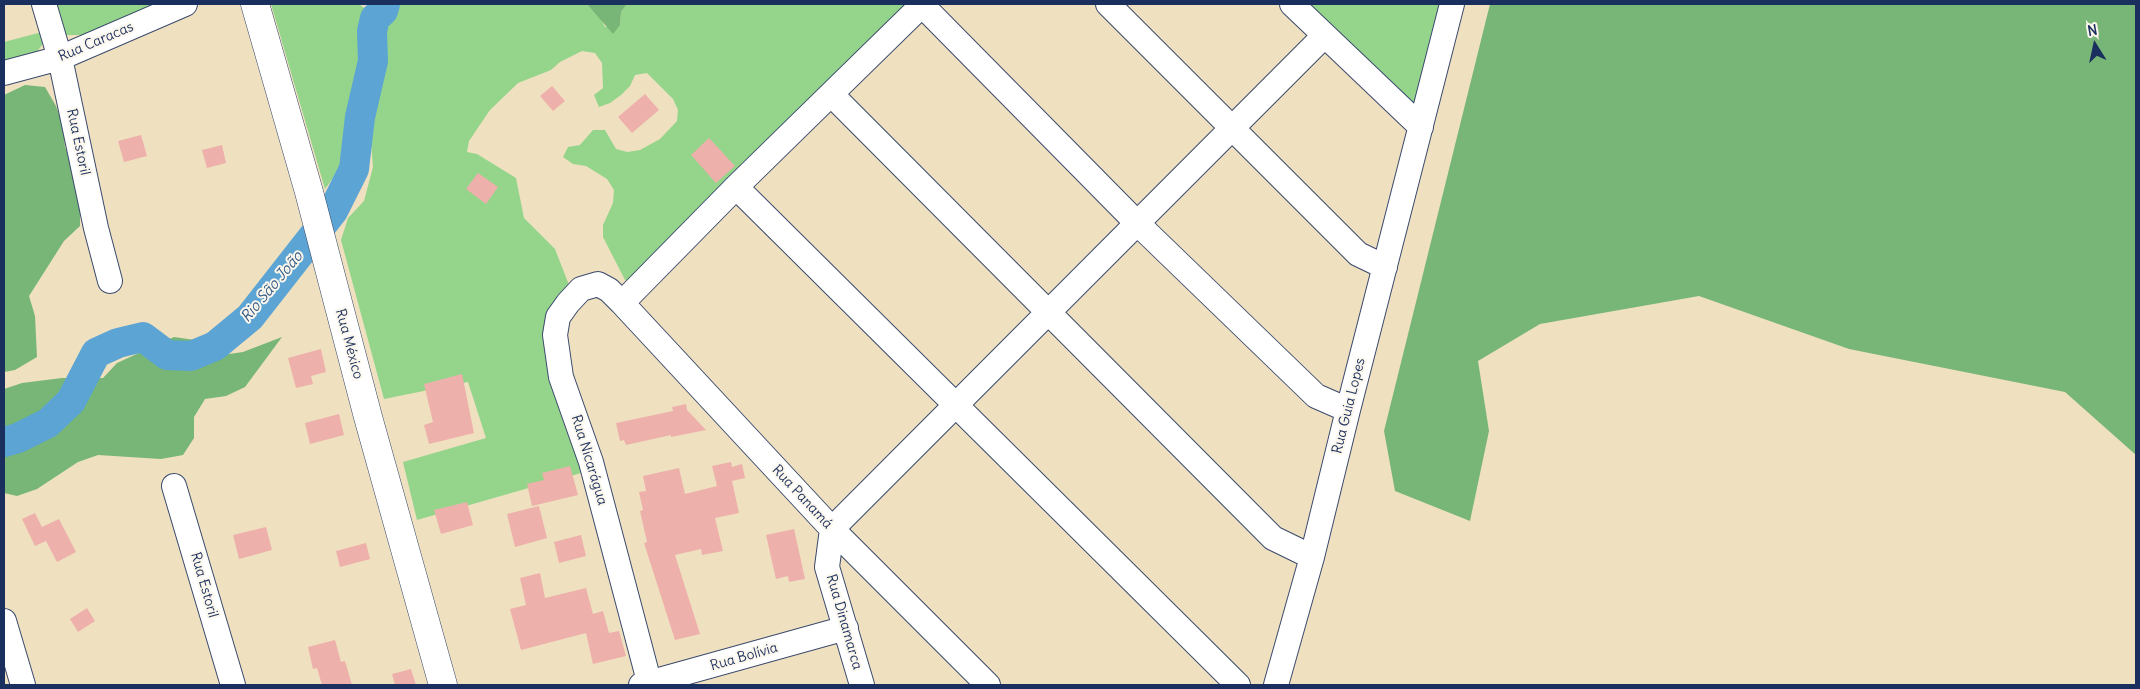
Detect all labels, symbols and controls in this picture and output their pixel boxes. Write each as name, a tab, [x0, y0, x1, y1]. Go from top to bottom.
street label: Rua Caracas	[56, 19, 136, 65]
north arrow	[2070, 20, 2120, 70]
text: N	[2086, 21, 2099, 40]
street label: Rua Estoril	[63, 107, 93, 177]
water label: Rio São João	[237, 248, 307, 326]
street label: Rua México	[332, 307, 366, 381]
street label: Rua Guia Lopes	[1329, 356, 1369, 456]
street label: Rua Nicarágua	[567, 413, 611, 507]
street label: Rua Panamá	[768, 462, 836, 532]
street label: Rua Estoril	[187, 550, 221, 620]
street label: Rua Dinamarca	[822, 572, 866, 672]
street label: Rua Bolívia	[708, 639, 780, 675]

